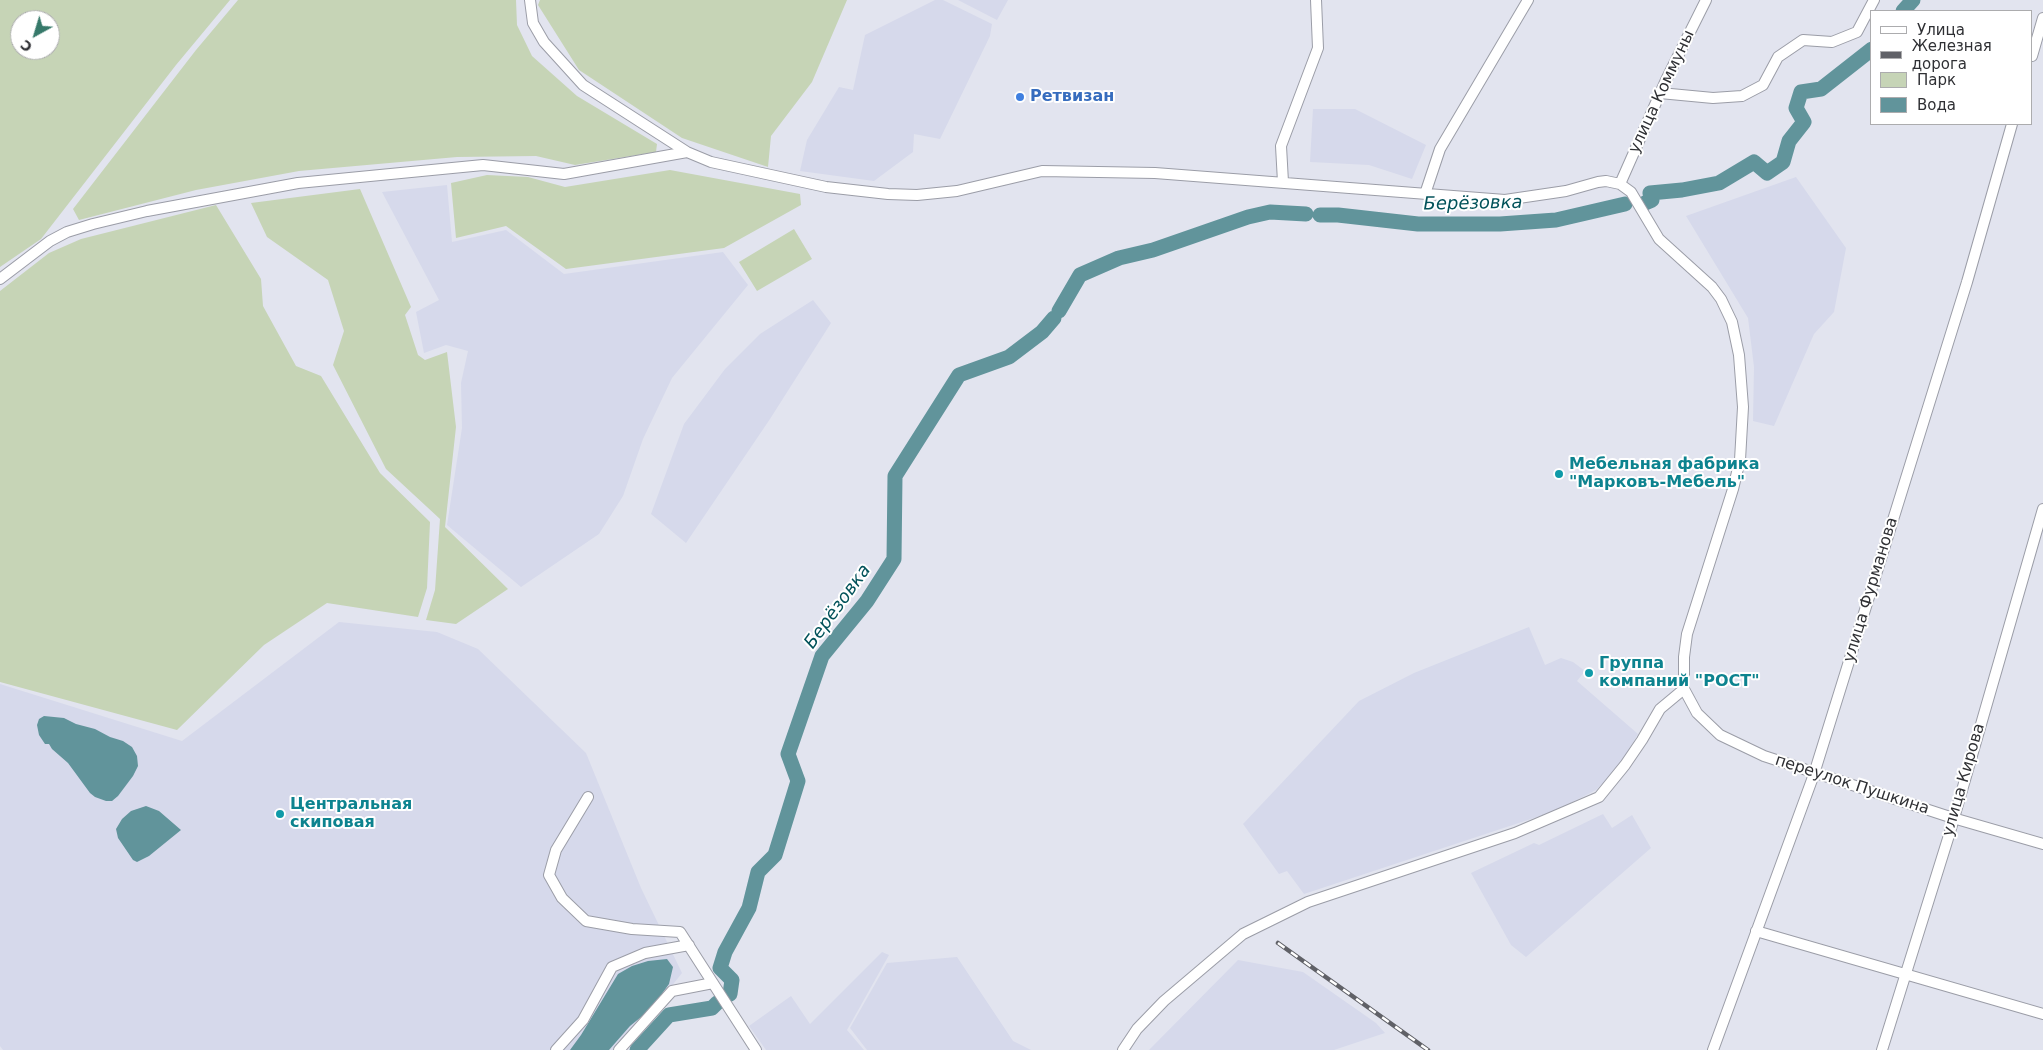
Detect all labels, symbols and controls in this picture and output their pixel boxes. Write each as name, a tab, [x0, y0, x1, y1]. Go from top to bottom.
north arrow	[10, 10, 60, 60]
legend	[1870, 10, 2033, 125]
text: Улица	[1917, 21, 1965, 39]
street label: улица Коммуны	[1625, 27, 1699, 157]
text: С	[17, 36, 35, 55]
text: Железная дорога	[1912, 37, 1992, 73]
text: Парк	[1917, 71, 1956, 89]
place label: Ретвизан	[1030, 87, 1114, 107]
marker: Ретвизан	[1014, 91, 1026, 103]
text: Вода	[1917, 96, 1956, 114]
water label: Берёзовка	[1423, 192, 1523, 216]
place label: Мебельная фабрика "Марковъ-Мебель"	[1569, 455, 1759, 493]
marker: Мебельная фабрика "Марковъ-Мебель"	[1553, 468, 1565, 480]
street label: улица Фурманова	[1840, 515, 1902, 665]
water label: Берёзовка	[800, 561, 876, 653]
place label: Группа компаний "РОСТ"	[1599, 654, 1759, 692]
marker: Группа компаний "РОСТ"	[1583, 667, 1595, 679]
street label: улица Кирова	[1939, 721, 1989, 839]
street label: переулок Пушкина	[1772, 751, 1932, 819]
place label: Центральная скиповая	[290, 795, 412, 833]
marker: Центральная скиповая	[274, 808, 286, 820]

